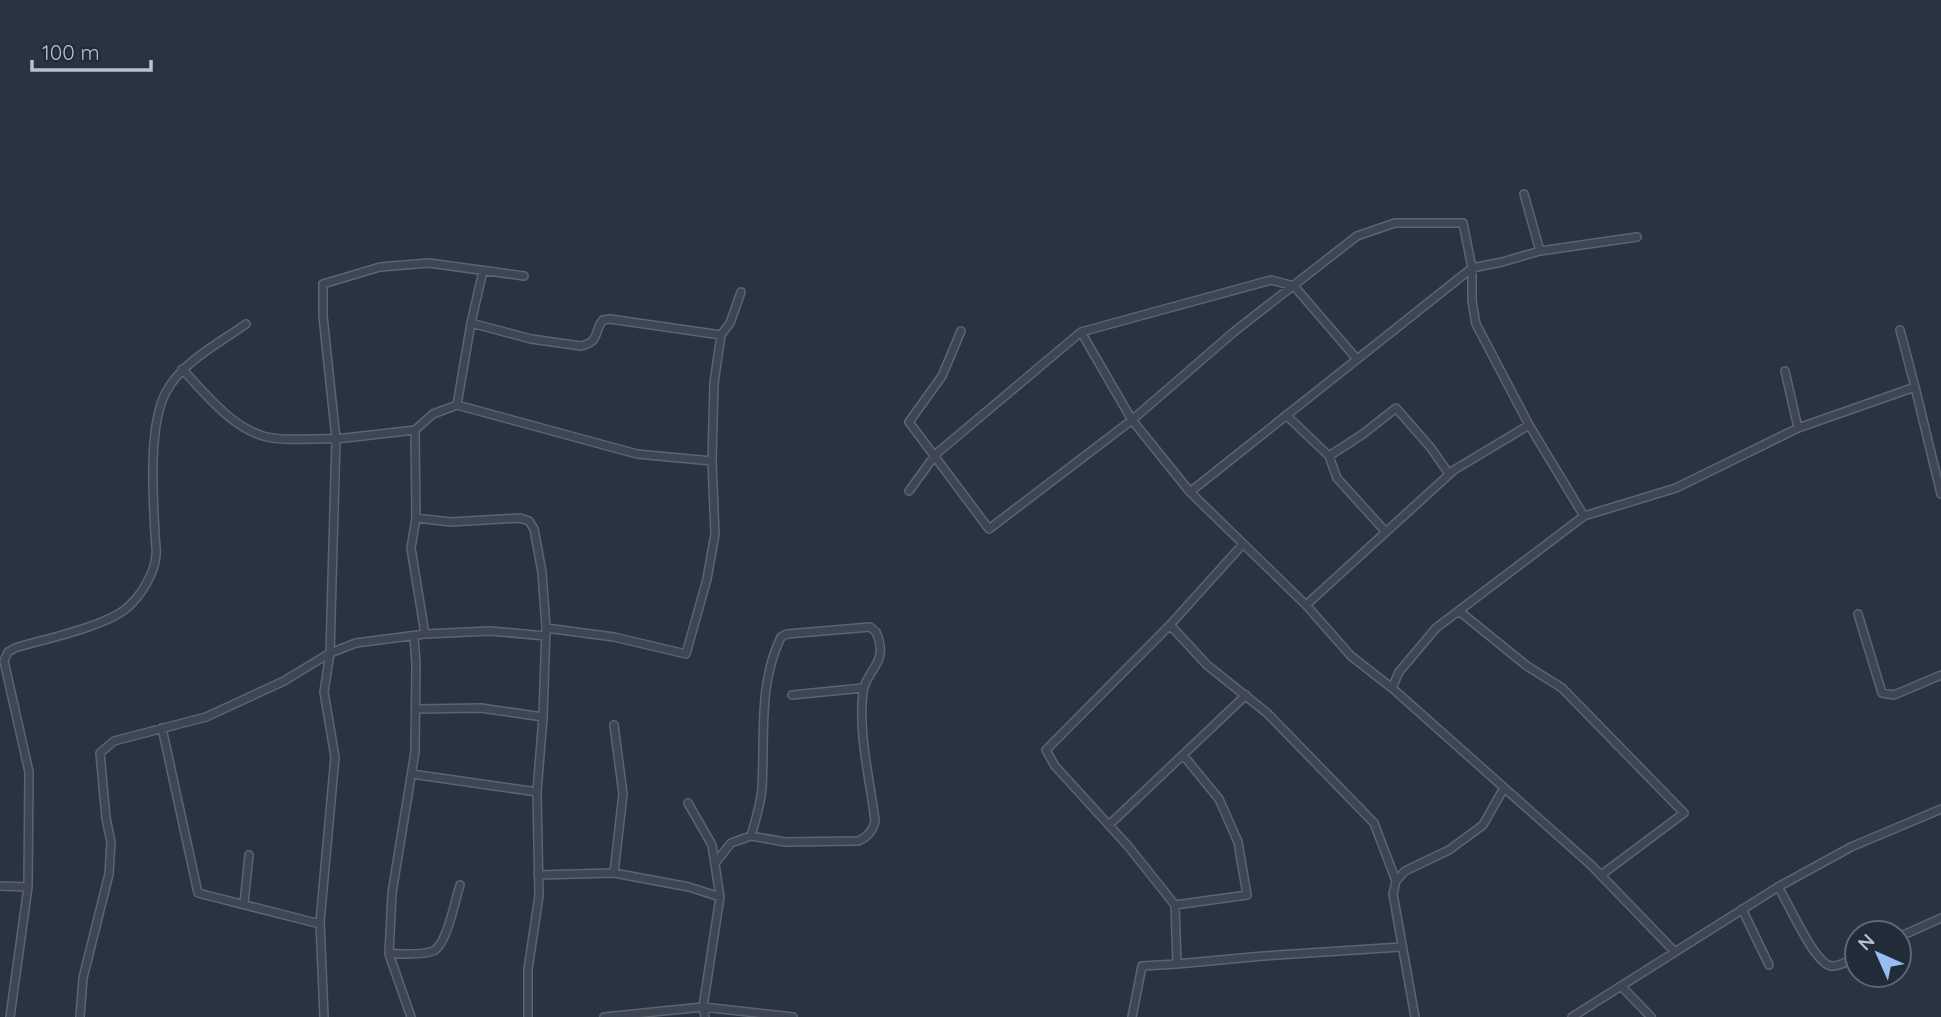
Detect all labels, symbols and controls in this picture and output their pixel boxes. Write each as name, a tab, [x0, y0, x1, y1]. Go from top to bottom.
scale bar	[32, 28, 150, 72]
text: 100 m	[42, 39, 100, 65]
north arrow	[1843, 919, 1913, 989]
text: N	[1853, 929, 1879, 955]

